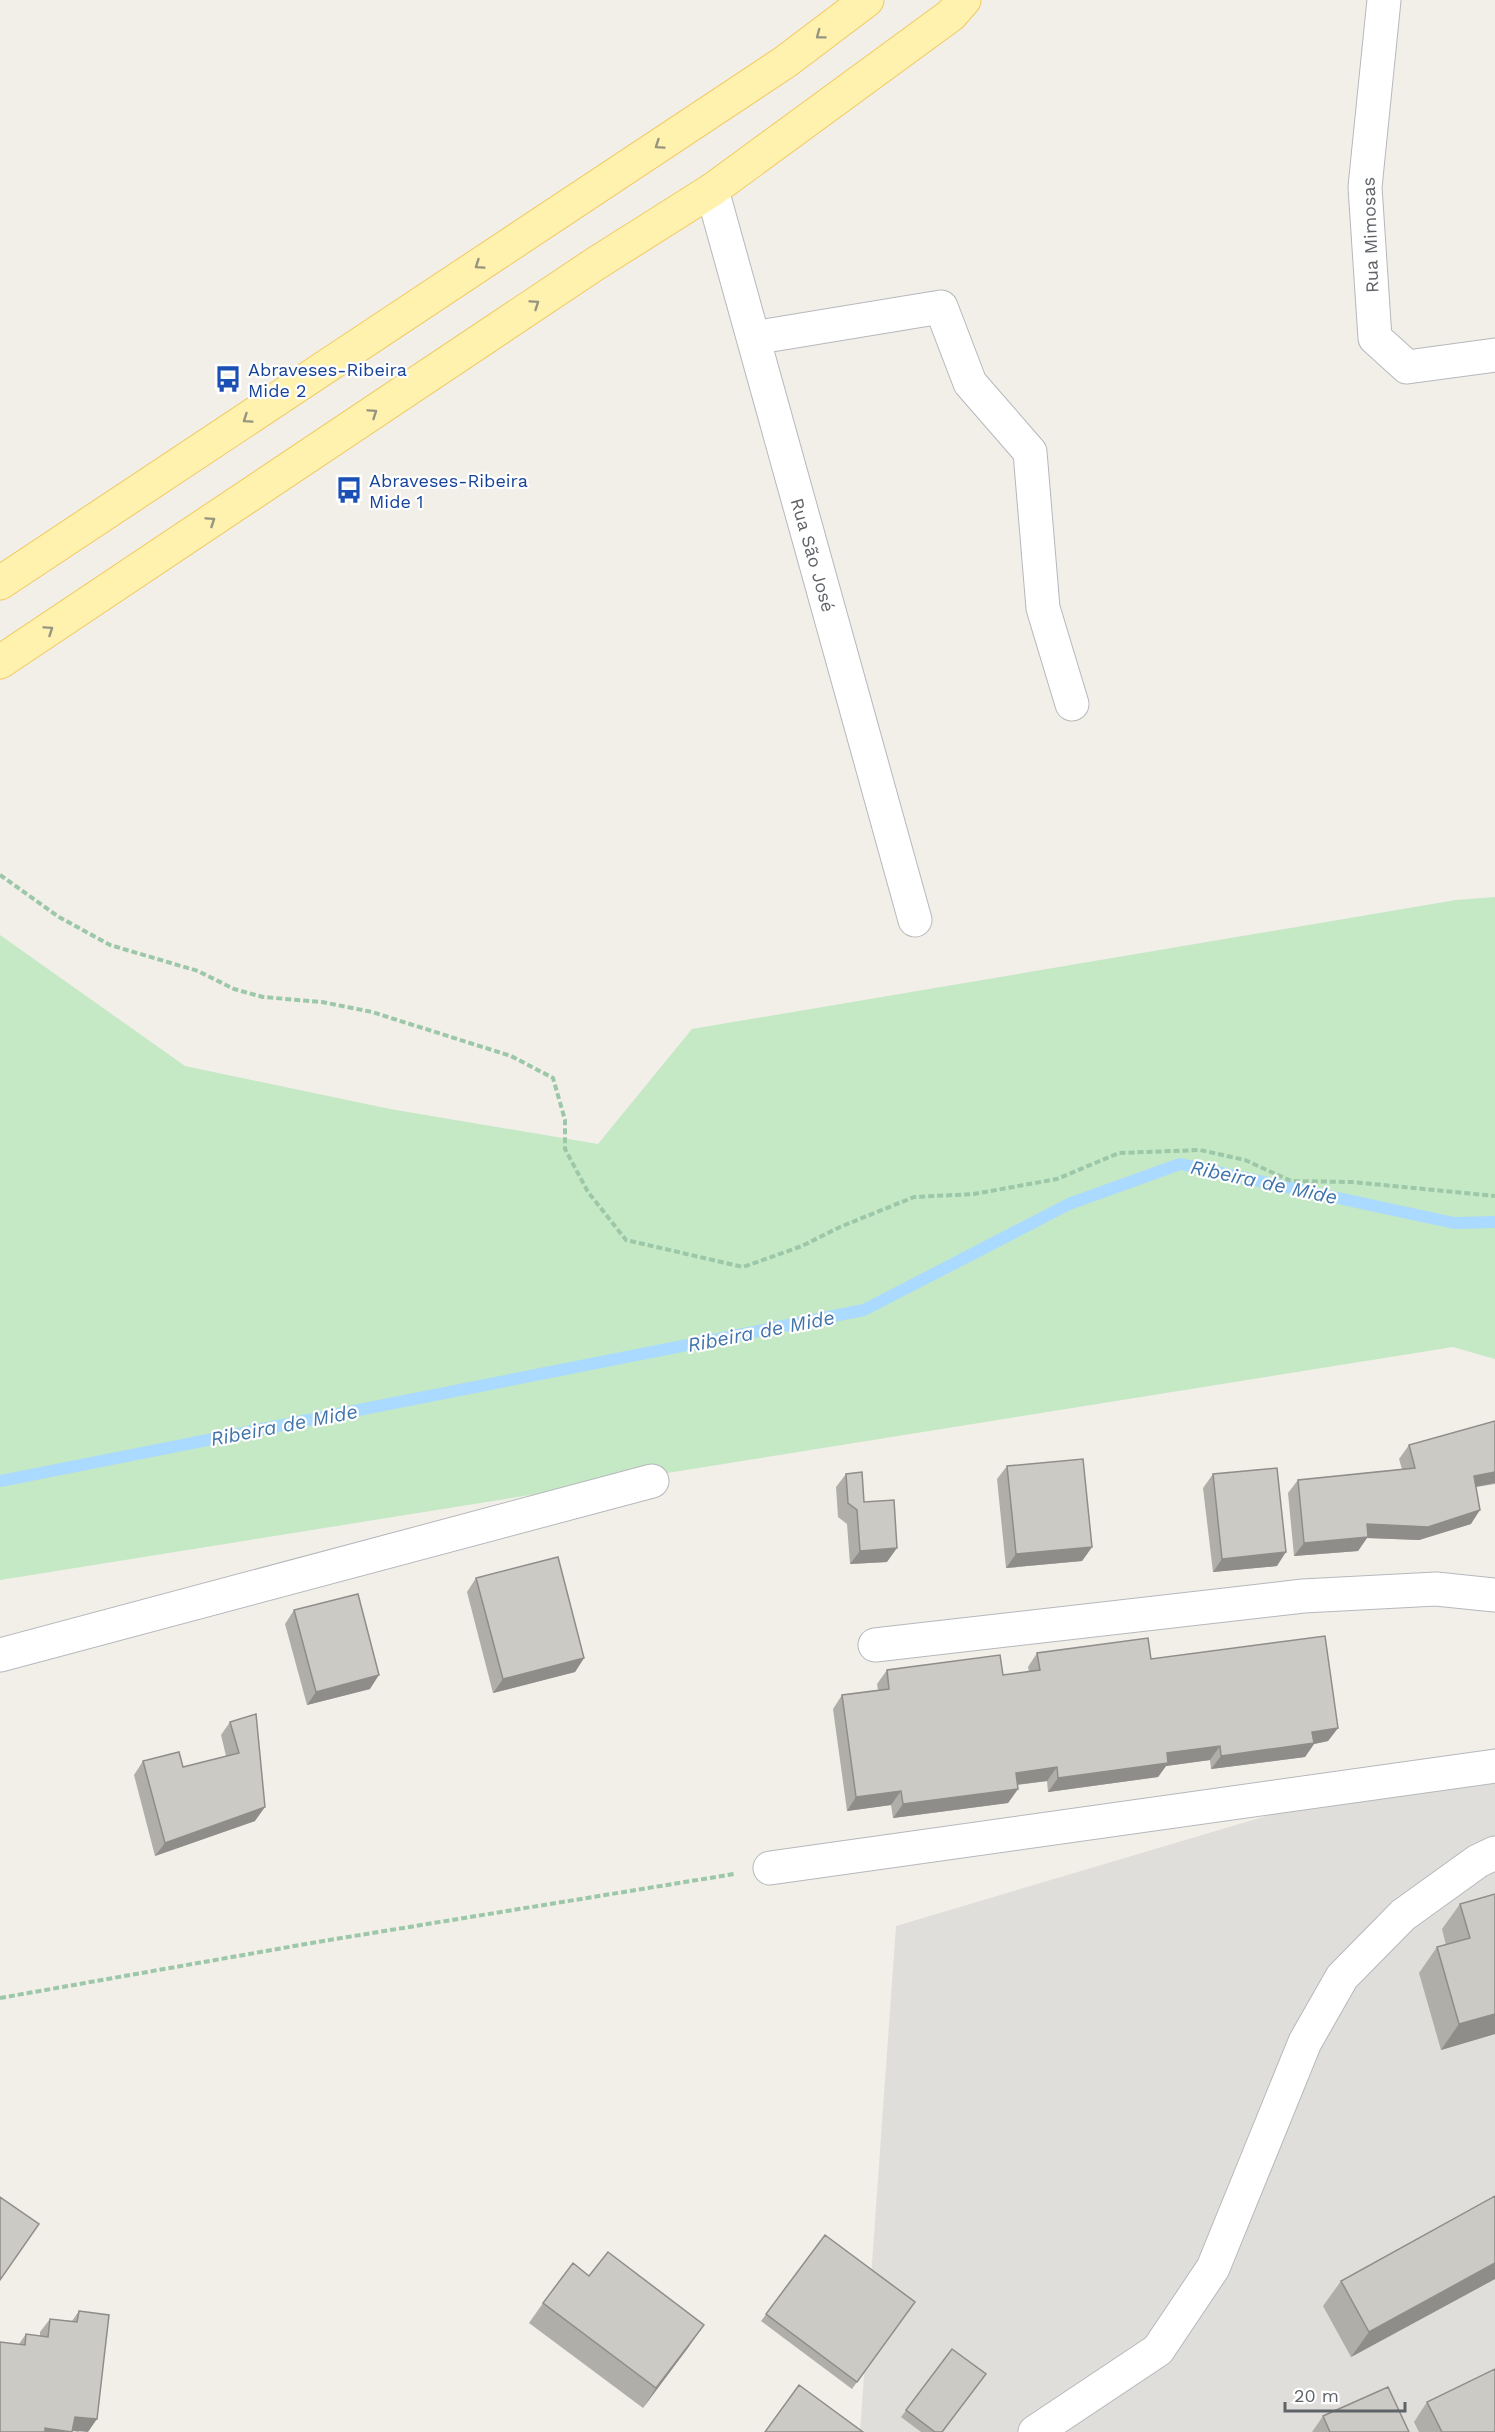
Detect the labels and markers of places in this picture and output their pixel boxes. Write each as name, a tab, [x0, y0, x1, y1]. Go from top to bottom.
place label: Abraveses-Ribeira Mide 2	[248, 359, 407, 401]
bus stop icon: Abraveses-Ribeira Mide 2	[213, 364, 243, 394]
place label: Abraveses-Ribeira Mide 1	[369, 470, 528, 512]
bus stop icon: Abraveses-Ribeira Mide 1	[334, 475, 364, 505]

